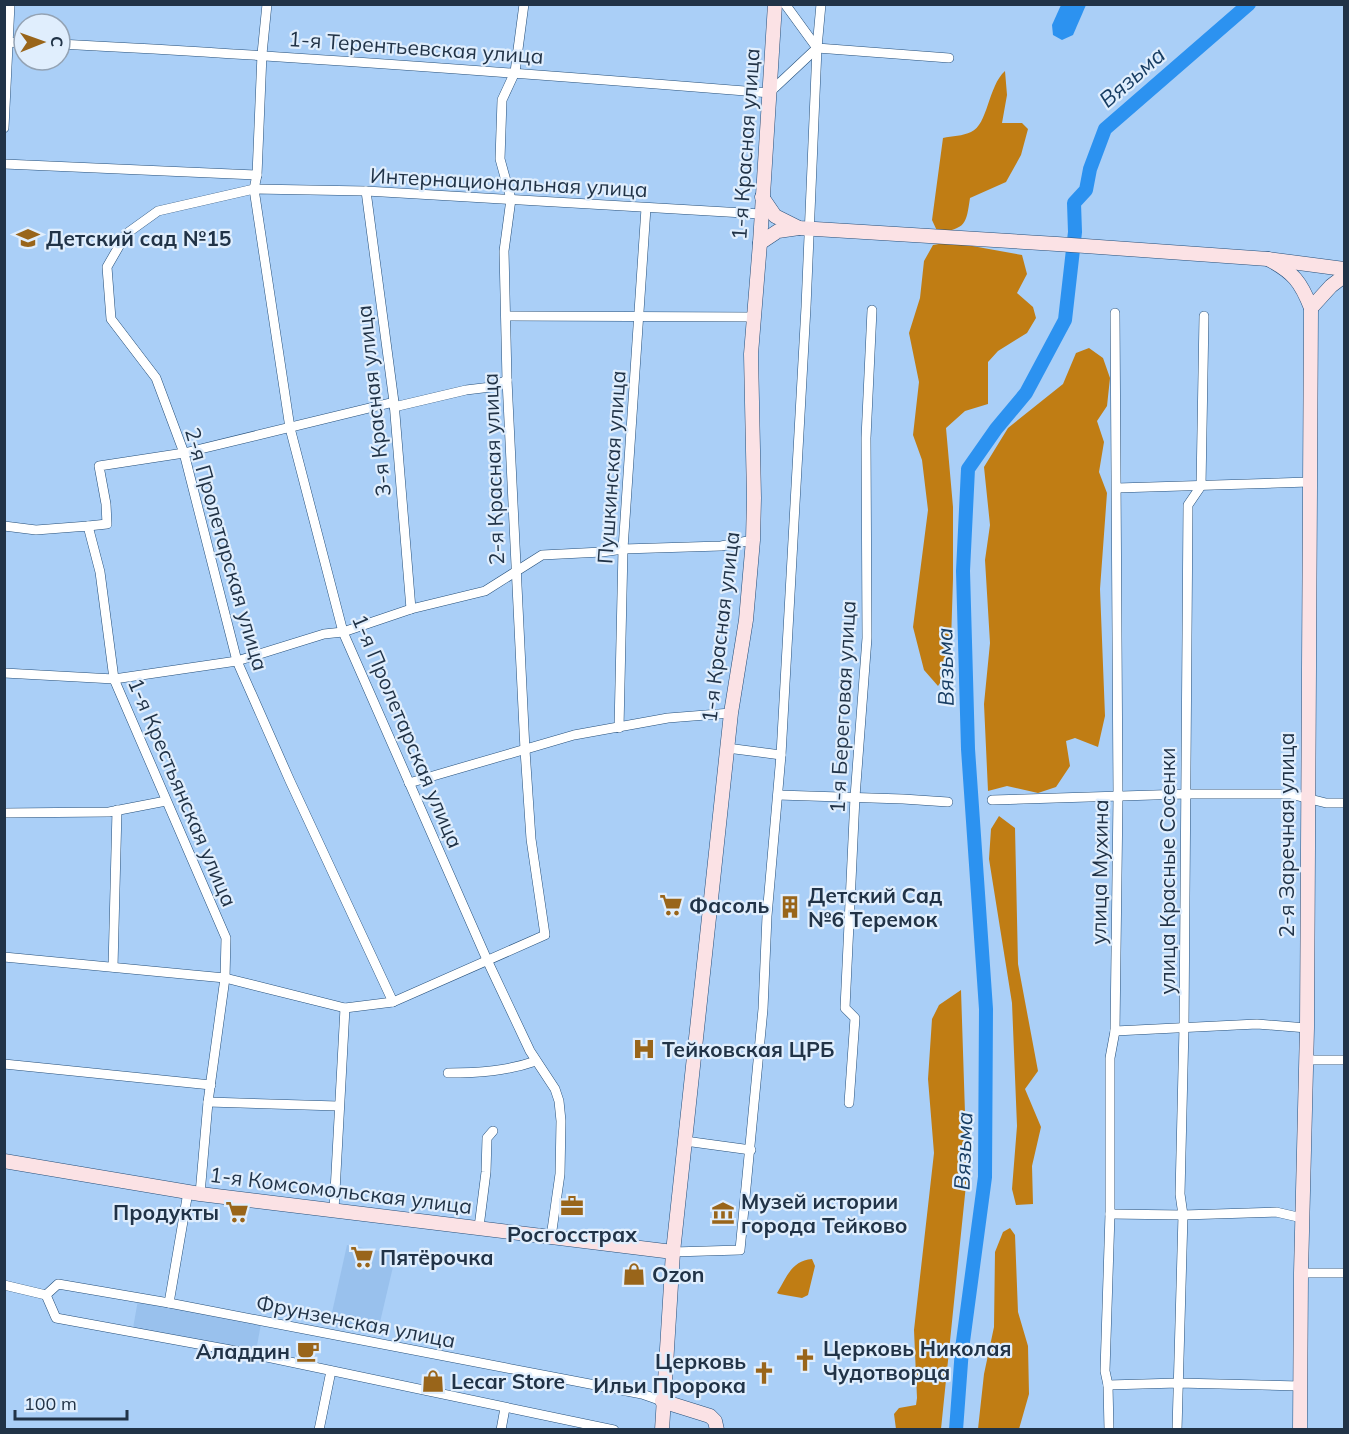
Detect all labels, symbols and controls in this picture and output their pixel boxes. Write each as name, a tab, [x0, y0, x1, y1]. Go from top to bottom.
north arrow	[12, 12, 72, 72]
street label: 1-я Терентьевская улица	[288, 25, 544, 69]
text: С	[47, 36, 67, 47]
water label: Вязьма	[1093, 41, 1171, 113]
street label: 1-я Красная улица	[725, 47, 765, 241]
street label: Интернациональная улица	[370, 162, 648, 202]
school or university icon: Детский сад №15	[15, 225, 41, 251]
place label: Детский сад №15	[46, 225, 231, 251]
street label: 3-я Красная улица	[350, 304, 396, 498]
street label: Пушкинская улица	[591, 369, 631, 565]
street label: 2-я Красная улица	[477, 373, 509, 565]
street label: 2-я Пролетарская улица	[180, 425, 274, 673]
street label: 1-я Красная улица	[695, 530, 745, 724]
street label: 1-я Береговая улица	[823, 600, 861, 814]
street label: 1-я Пролетарская улица	[347, 610, 469, 852]
water label: Вязьма	[930, 627, 960, 707]
street label: 1-я Крестьянская улица	[123, 674, 243, 910]
street label: 2-я Заречная улица	[1273, 733, 1299, 937]
street label: улица Красные Сосенки	[1154, 748, 1180, 994]
street label: улица Мухина	[1085, 799, 1113, 945]
place label: Детский Сад №6 Теремок	[808, 882, 942, 932]
supermarket icon: Фасоль	[658, 892, 684, 918]
place label: Фасоль	[689, 892, 770, 918]
building icon: Детский Сад №6 Теремок	[777, 894, 803, 920]
hospital icon: Тейковская ЦРБ	[631, 1036, 657, 1062]
place label: Тейковская ЦРБ	[662, 1036, 835, 1062]
water label: Вязьма	[948, 1111, 978, 1191]
street label: 1-я Комсомольская улица	[208, 1161, 474, 1219]
place label: Музей истории города Тейково	[741, 1188, 908, 1238]
office icon: Росгосстрах	[559, 1193, 585, 1219]
place label: Продукты	[113, 1199, 219, 1225]
supermarket icon: Продукты	[224, 1199, 250, 1225]
museum icon: Музей истории города Тейково	[710, 1200, 736, 1226]
place label: Росгосстрах	[507, 1221, 637, 1247]
supermarket icon: Пятёрочка	[349, 1244, 375, 1270]
place label: Пятёрочка	[380, 1244, 494, 1270]
shop icon: Ozon	[621, 1261, 647, 1287]
place label: Ozon	[652, 1261, 704, 1287]
street label: Фрунзенская улица	[254, 1289, 458, 1353]
place label: Церковь Николая Чудотворца	[823, 1335, 1012, 1385]
place label: Аладдин	[196, 1338, 290, 1364]
cafe icon: Аладдин	[295, 1338, 321, 1364]
church icon: Церковь Николая Чудотворца	[792, 1347, 818, 1373]
place label: Церковь Ильи Пророка	[593, 1348, 746, 1398]
church icon: Церковь Ильи Пророка	[751, 1360, 777, 1386]
shop icon: Lecar Store	[420, 1368, 446, 1394]
place label: Lecar Store	[451, 1368, 565, 1394]
scale bar	[15, 1383, 128, 1421]
text: 100 m	[24, 1392, 77, 1415]

